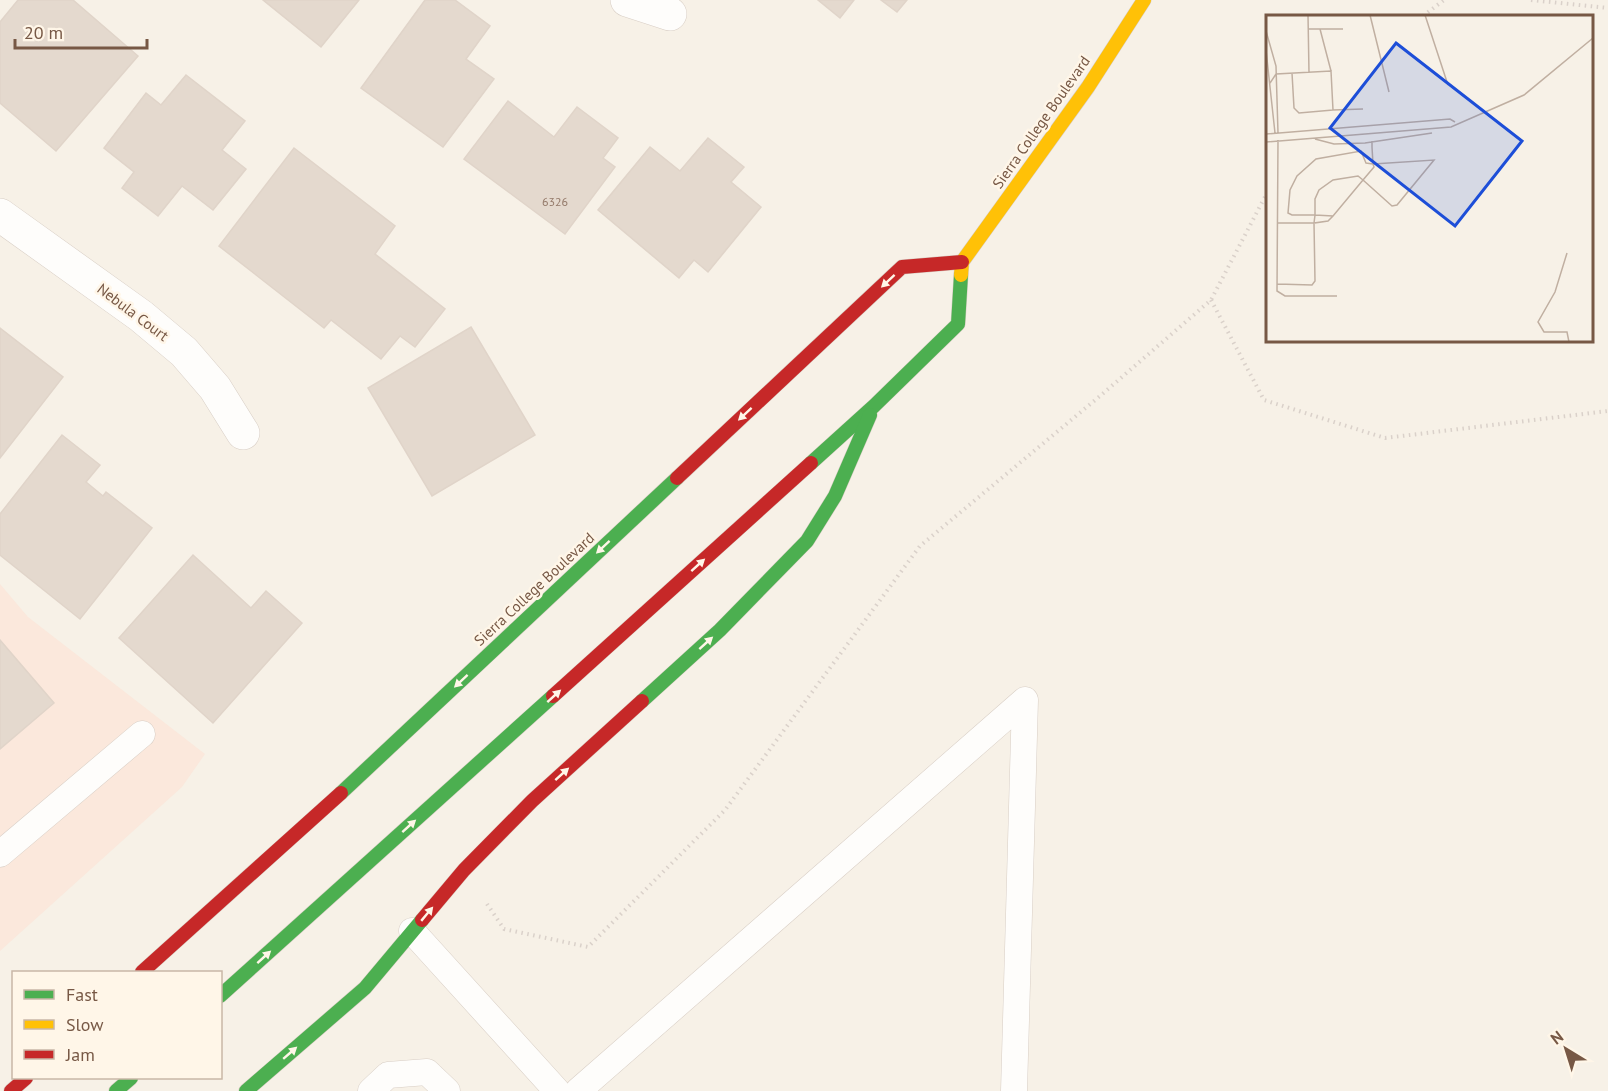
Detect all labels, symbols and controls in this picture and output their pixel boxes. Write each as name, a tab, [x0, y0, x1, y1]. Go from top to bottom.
scale bar	[15, 12, 147, 50]
inset map	[1266, 15, 1593, 342]
text: 20 m	[24, 21, 63, 44]
street label: Sierra College Boulevard	[988, 52, 1094, 192]
house number: 6326	[542, 194, 568, 209]
one-way arrow	[881, 273, 895, 287]
street label: Nebula Court	[94, 279, 172, 345]
one-way arrow	[738, 407, 753, 421]
street label: Sierra College Boulevard	[470, 528, 598, 650]
one-way arrow	[596, 540, 611, 553]
one-way arrow	[690, 559, 705, 572]
one-way arrow	[698, 637, 713, 650]
one-way arrow	[454, 673, 468, 687]
one-way arrow	[546, 689, 561, 703]
one-way arrow	[554, 768, 569, 781]
one-way arrow	[401, 820, 416, 833]
one-way arrow	[420, 906, 433, 922]
one-way arrow	[256, 951, 271, 964]
legend	[12, 971, 222, 1079]
text: Fast	[66, 983, 98, 1006]
text: Slow	[66, 1013, 104, 1036]
north arrow	[1536, 1019, 1596, 1079]
text: N	[1546, 1026, 1567, 1048]
text: Jam	[65, 1043, 95, 1066]
one-way arrow	[282, 1047, 297, 1060]

